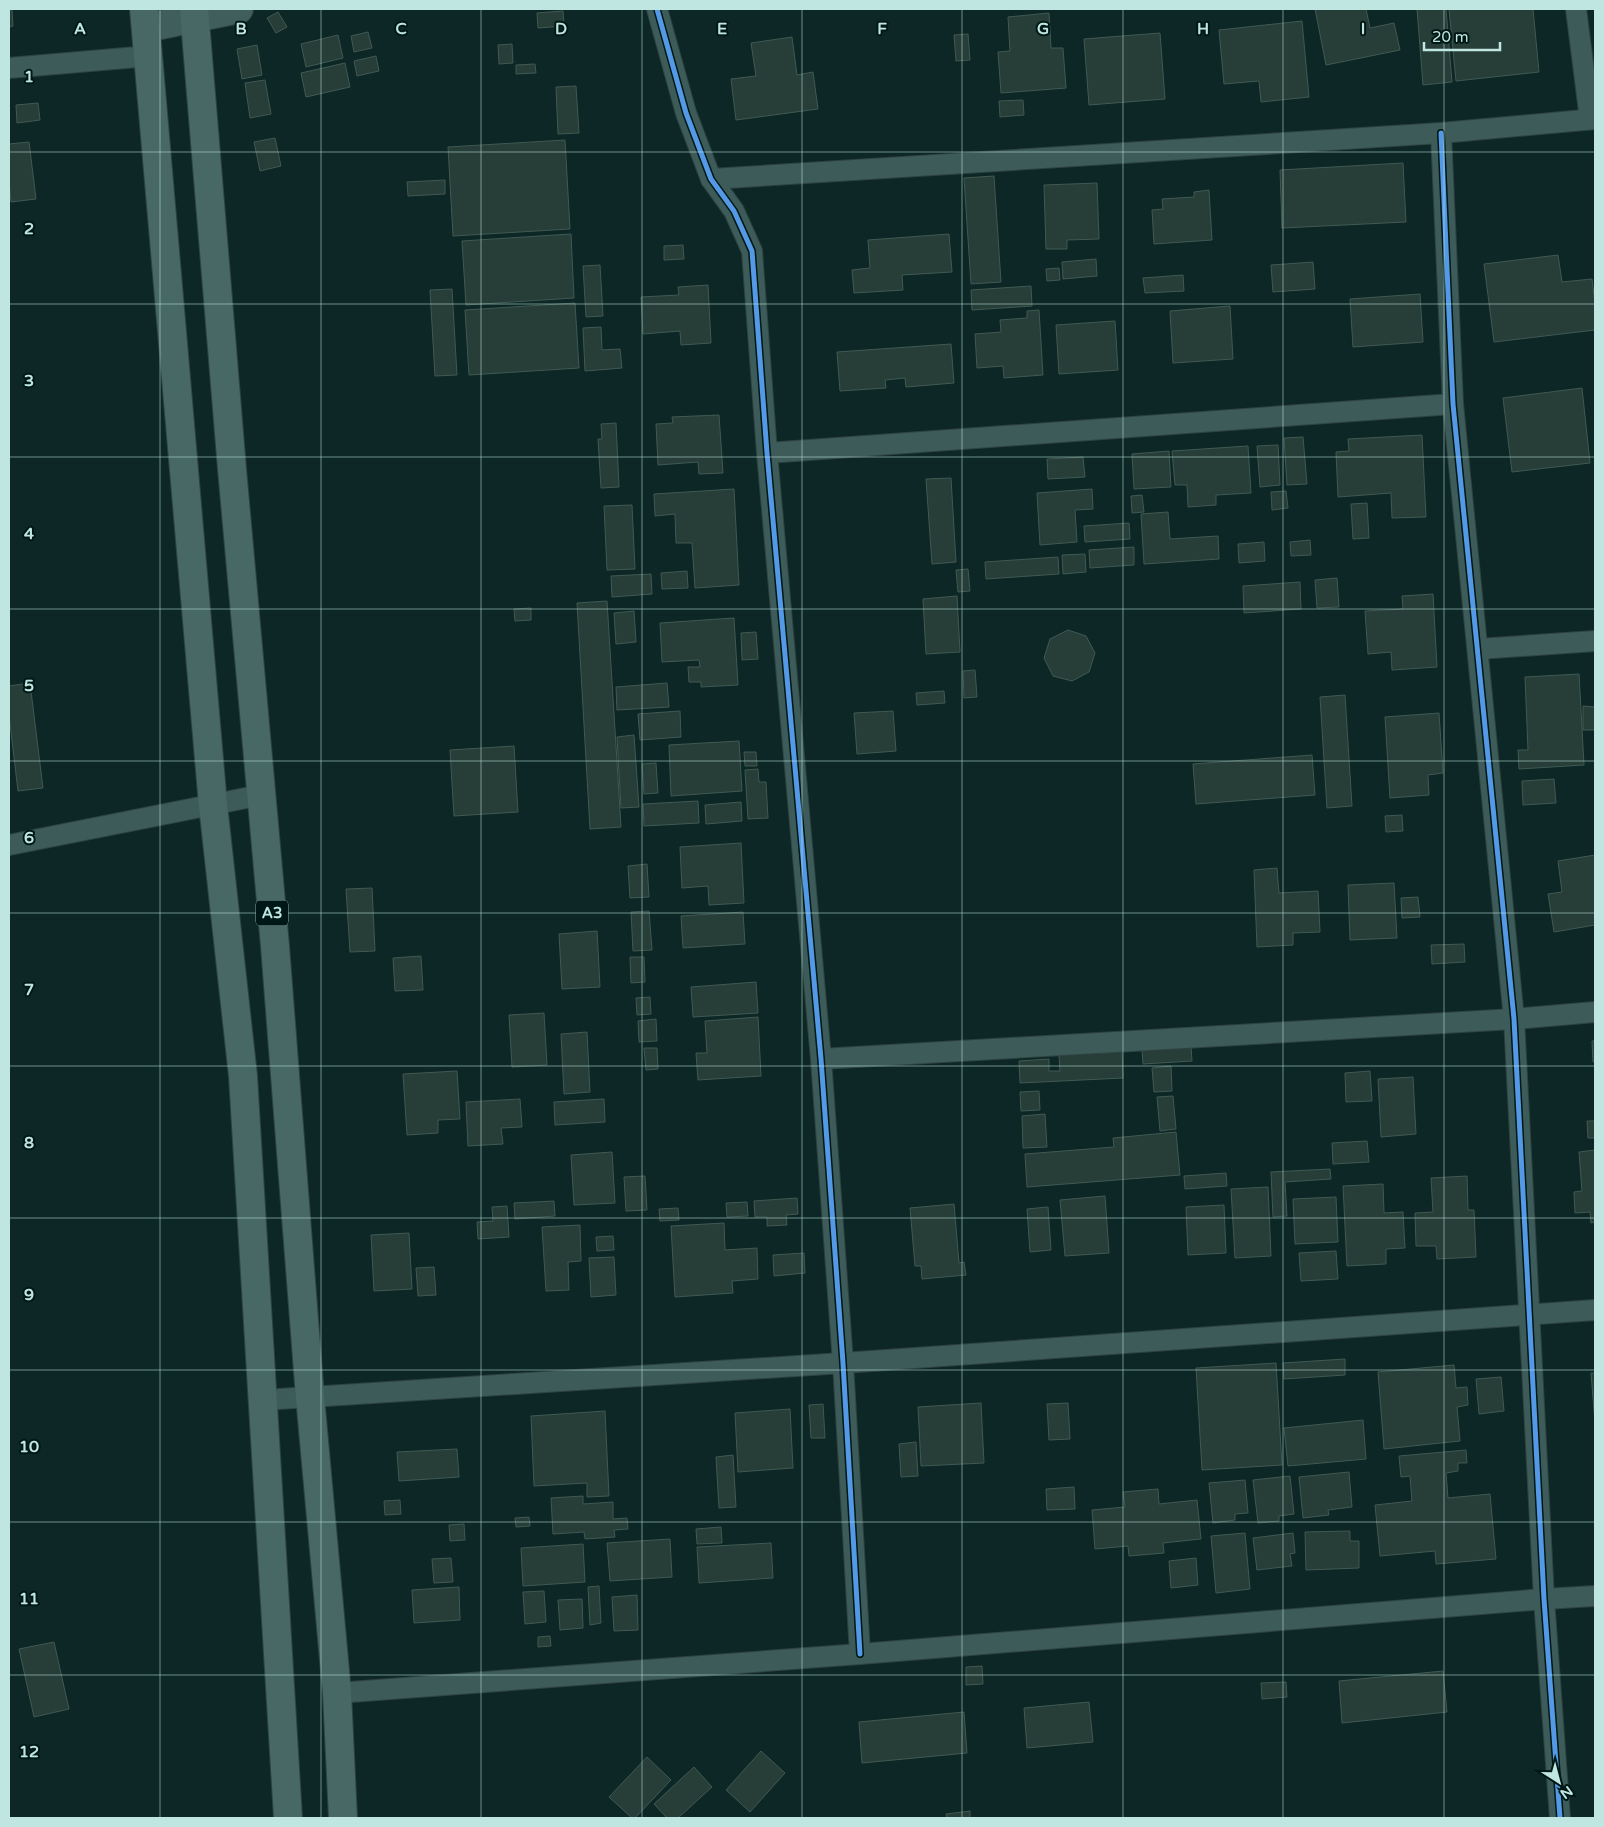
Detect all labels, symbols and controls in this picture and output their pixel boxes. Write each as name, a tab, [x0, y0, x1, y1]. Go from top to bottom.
text: A	[74, 19, 86, 39]
text: B	[235, 19, 247, 39]
text: C	[395, 19, 407, 39]
text: D	[555, 19, 567, 39]
text: E	[717, 19, 727, 39]
text: F	[877, 19, 887, 39]
text: G	[1037, 19, 1049, 39]
text: H	[1197, 19, 1209, 39]
text: I	[1361, 19, 1365, 39]
scale bar	[1424, 20, 1500, 52]
text: 20 m	[1432, 28, 1469, 46]
text: 1	[24, 67, 34, 87]
text: 2	[24, 219, 34, 239]
text: 3	[24, 371, 34, 391]
text: 4	[24, 524, 34, 544]
text: 5	[24, 676, 34, 696]
text: 6	[24, 828, 34, 848]
road number: A3	[256, 900, 288, 926]
text: 7	[24, 980, 34, 1000]
text: 8	[24, 1133, 34, 1153]
text: 9	[24, 1285, 34, 1305]
text: 10	[19, 1437, 39, 1457]
text: 11	[19, 1589, 39, 1609]
text: 12	[19, 1742, 39, 1762]
north arrow	[1534, 1757, 1584, 1807]
text: N	[1557, 1782, 1576, 1802]

